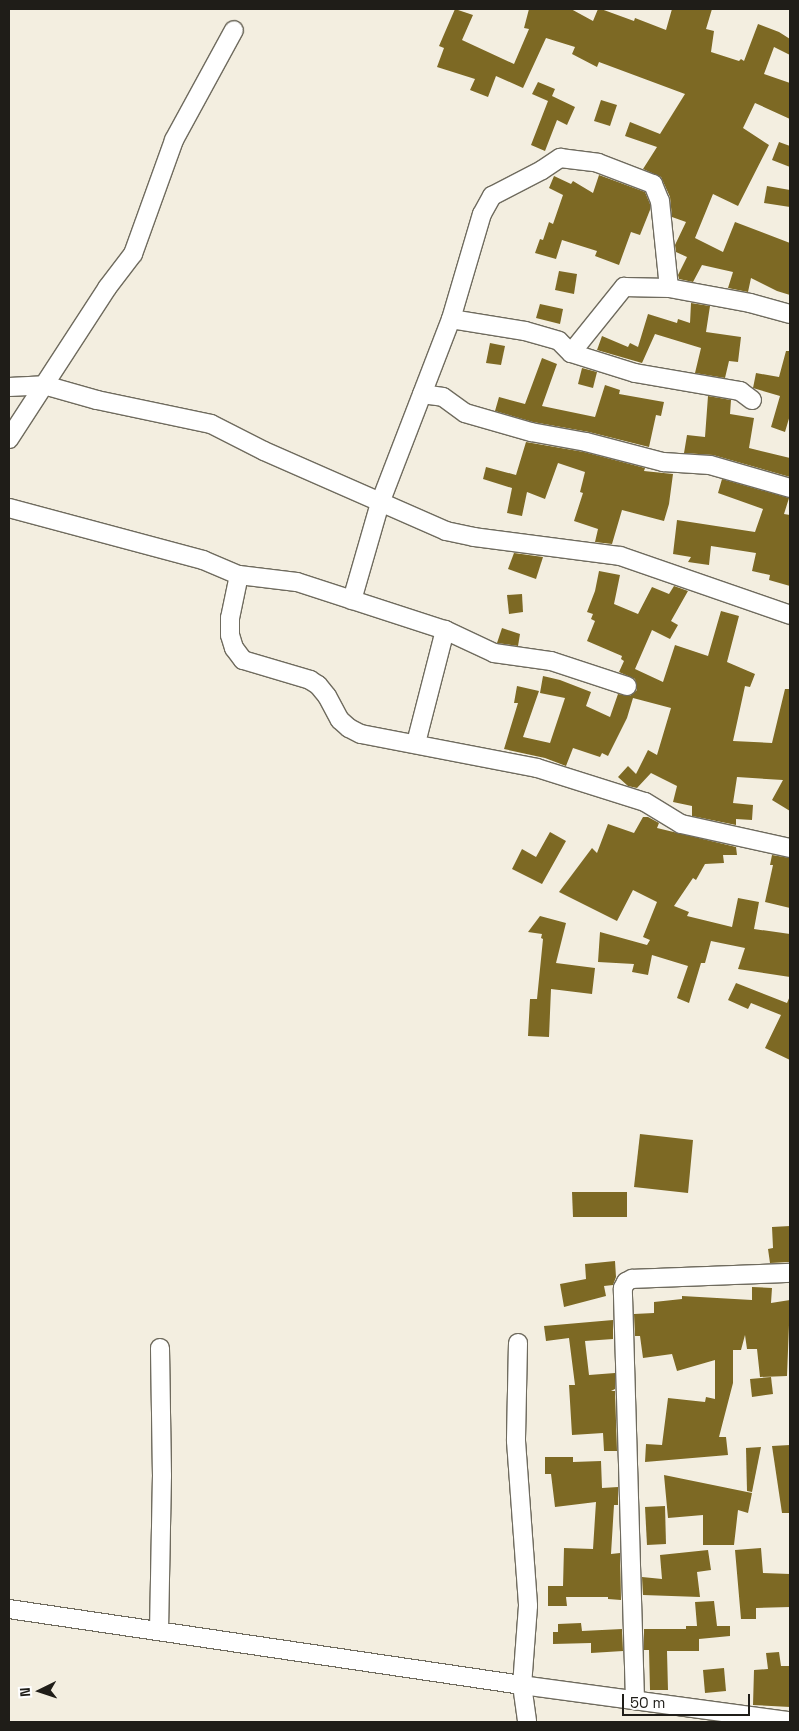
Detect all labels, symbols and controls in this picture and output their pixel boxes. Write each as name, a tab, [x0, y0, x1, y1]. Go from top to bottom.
north arrow	[15, 1666, 65, 1716]
scale bar	[624, 1684, 752, 1716]
text: N	[16, 1687, 34, 1697]
text: 50 m	[630, 1693, 665, 1712]

